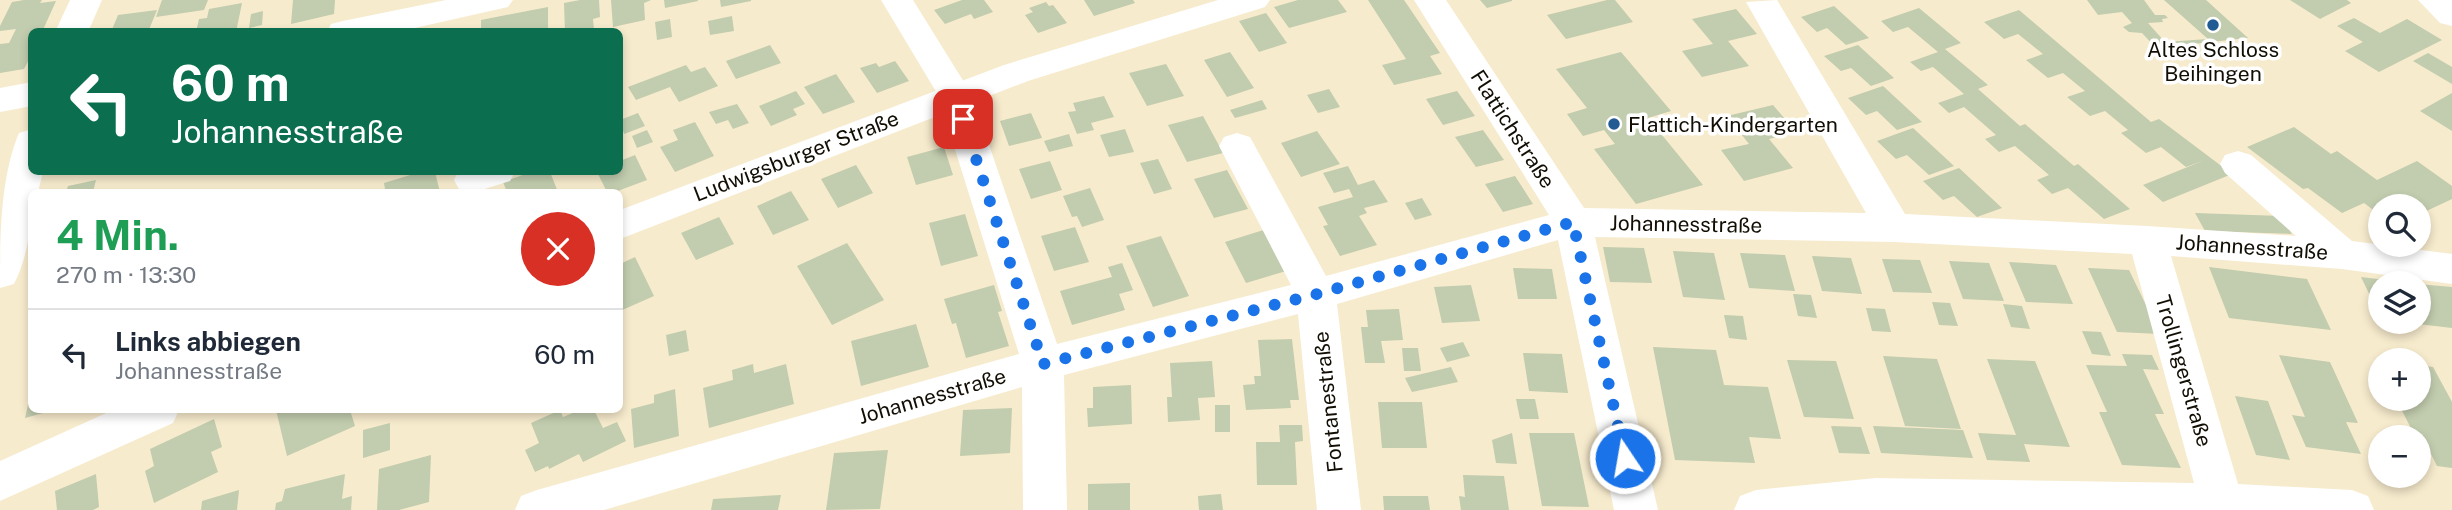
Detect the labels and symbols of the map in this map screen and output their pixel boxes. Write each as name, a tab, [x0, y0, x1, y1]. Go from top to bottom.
marker: Altes Schloss Beihingen	[2205, 17, 2221, 33]
place label: Altes Schloss Beihingen	[2147, 37, 2279, 86]
street label: Flattichstraße	[1465, 65, 1561, 193]
pin	[933, 89, 993, 149]
street label: Ludwigsburger Straße	[690, 105, 902, 207]
place label: Flattich-Kindergarten	[1628, 112, 1838, 137]
marker: Flattich-Kindergarten	[1606, 116, 1622, 132]
street label: Johannesstraße	[1609, 210, 1763, 238]
street label: Johannesstraße	[2175, 229, 2329, 265]
street label: Trollingerstraße	[2150, 292, 2218, 450]
street label: Fontanestraße	[1308, 330, 1348, 474]
street label: Johannesstraße	[855, 363, 1009, 429]
position arrow	[1588, 421, 1662, 495]

